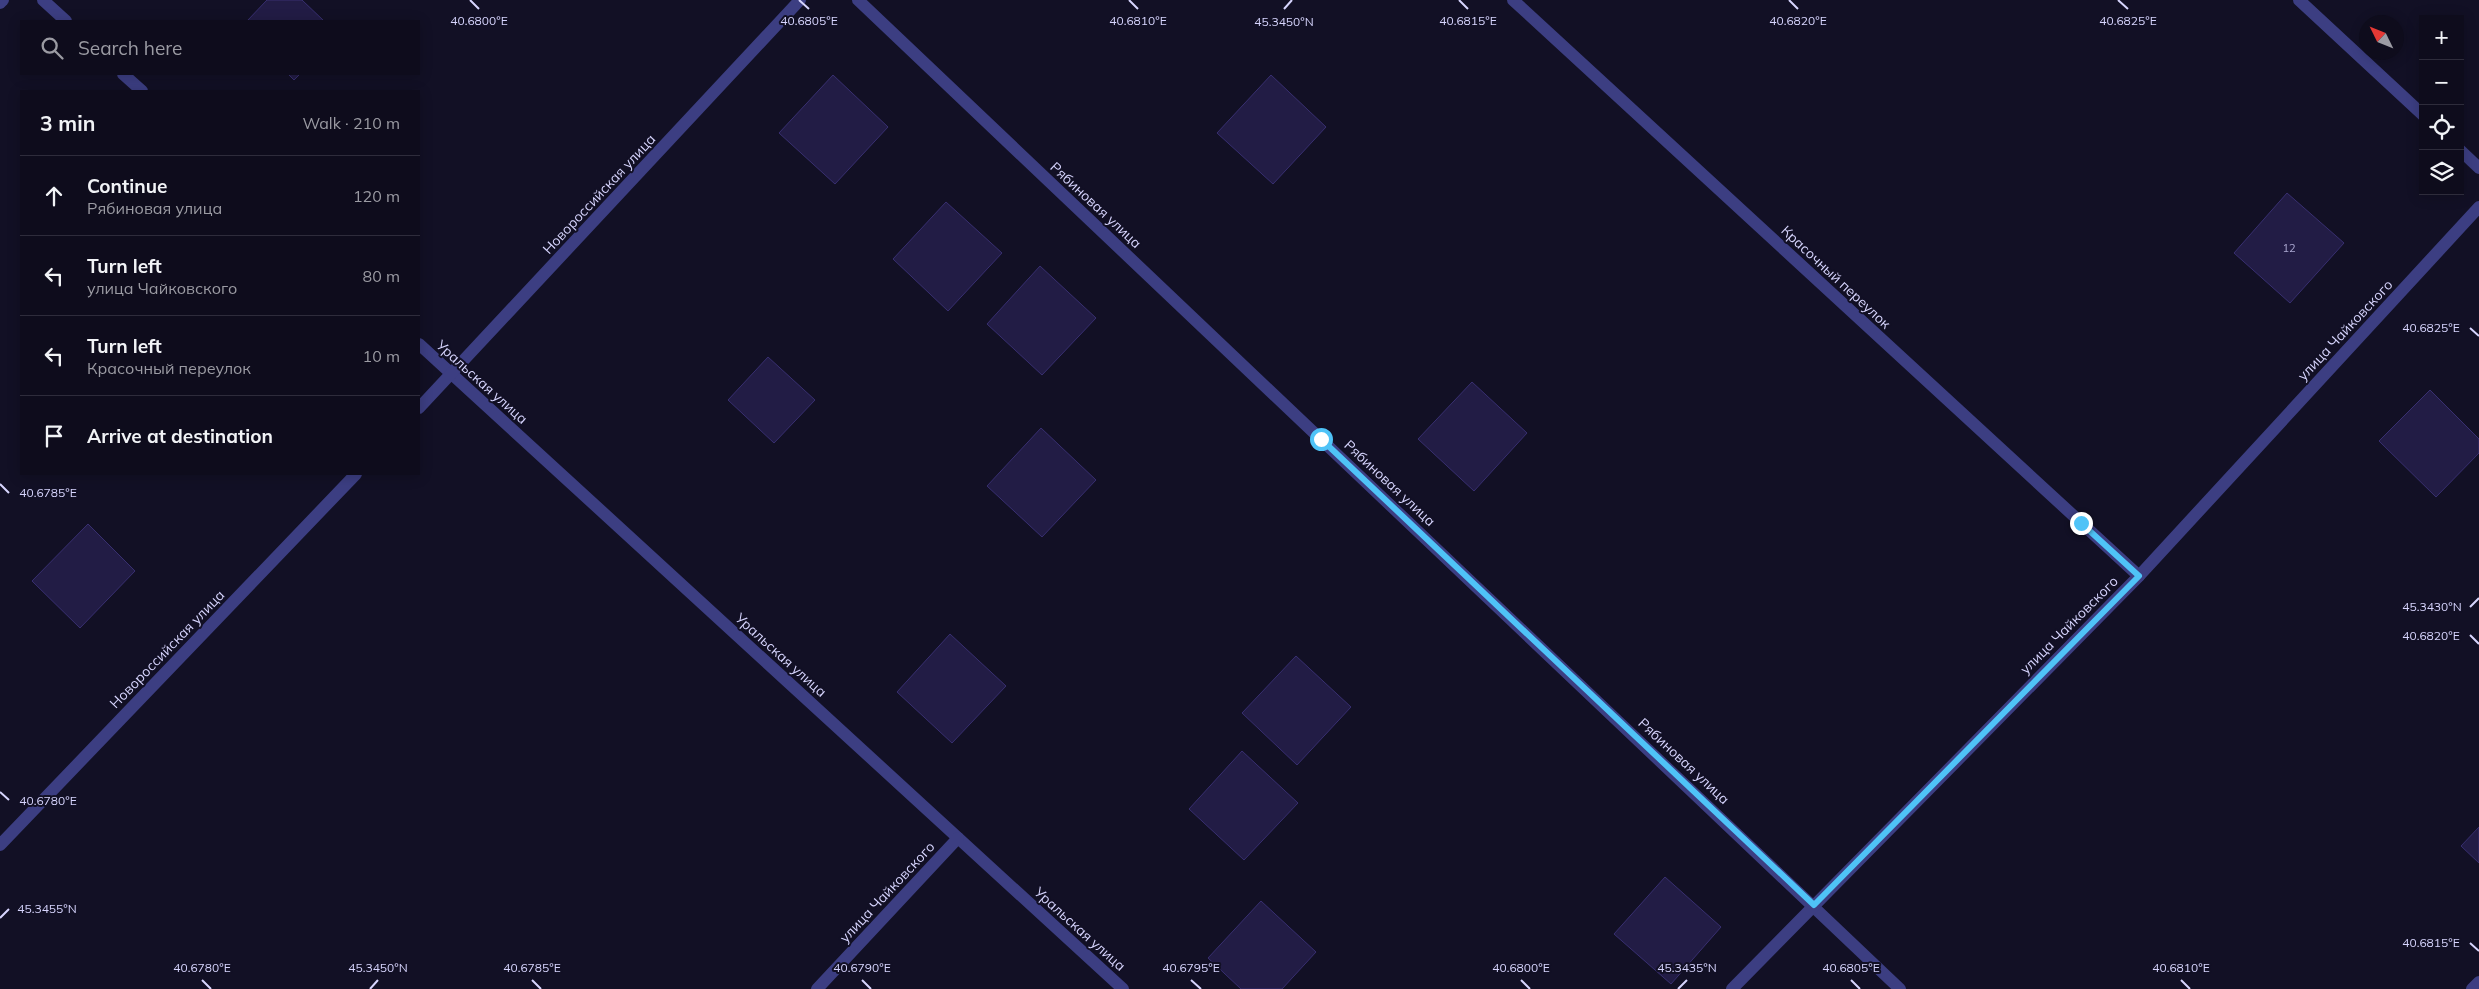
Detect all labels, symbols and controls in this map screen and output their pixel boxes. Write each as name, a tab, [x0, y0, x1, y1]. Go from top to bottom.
text: 40.6800°E	[450, 13, 508, 28]
text: 40.6805°E	[780, 13, 838, 28]
text: 40.6810°E	[1109, 13, 1167, 28]
text: 40.6815°E	[1439, 13, 1497, 28]
text: 40.6820°E	[1769, 13, 1827, 28]
text: 40.6825°E	[2099, 13, 2157, 28]
text: 45.3450°N	[1254, 14, 1314, 29]
north arrow	[2359, 15, 2404, 60]
map controls	[2419, 15, 2464, 195]
button: +	[2419, 15, 2464, 60]
search box	[20, 20, 420, 75]
icon: search	[38, 34, 66, 62]
text: Search here	[78, 36, 182, 60]
button: −	[2419, 60, 2464, 105]
button: locate	[2419, 105, 2464, 150]
text: 3 min	[40, 110, 95, 136]
text: Walk · 210 m	[302, 113, 400, 133]
street label: Новороссийская улица	[539, 130, 659, 258]
button: layers	[2419, 150, 2464, 195]
street label: Рябиновая улица	[1047, 158, 1145, 252]
text: Continue	[87, 174, 167, 198]
icon: ahead	[40, 182, 68, 210]
text: 120 m	[353, 186, 400, 206]
text: Рябиновая улица	[87, 198, 222, 218]
street label: Красочный переулок	[1777, 221, 1895, 333]
house number: 12	[2282, 241, 2296, 255]
text: Turn left	[87, 254, 162, 278]
icon: left	[40, 262, 68, 290]
text: 80 m	[363, 266, 400, 286]
street label: улица Чайковского	[2294, 276, 2396, 384]
text: улица Чайковского	[87, 278, 237, 298]
text: 40.6825°E	[2402, 320, 2460, 335]
text: Turn left	[87, 334, 162, 358]
street label: Уральская улица	[432, 336, 531, 428]
icon: left	[40, 342, 68, 370]
text: 10 m	[363, 346, 400, 366]
text: Красочный переулок	[87, 358, 251, 378]
icon: arrive	[40, 422, 68, 450]
text: Arrive at destination	[87, 424, 273, 448]
route start	[1310, 428, 1333, 451]
street label: Рябиновая улица	[1341, 436, 1439, 530]
text: 40.6785°E	[19, 485, 77, 500]
route end	[2070, 512, 2093, 535]
street label: улица Чайковского	[2016, 572, 2122, 678]
street label: Новороссийская улица	[106, 586, 228, 712]
text: 45.3430°N	[2402, 599, 2462, 614]
street label: Уральская улица	[731, 609, 830, 701]
text: 40.6820°E	[2402, 628, 2460, 643]
street label: Рябиновая улица	[1635, 714, 1733, 808]
text: 40.6780°E	[19, 793, 77, 808]
street label: улица Чайковского	[836, 838, 938, 946]
street label: Уральская улица	[1030, 883, 1129, 975]
text: 45.3455°N	[17, 901, 77, 916]
text: 40.6815°E	[2402, 935, 2460, 950]
text: 40.6780°E	[173, 960, 231, 975]
text: 45.3450°N	[348, 960, 408, 975]
text: 40.6785°E	[503, 960, 561, 975]
text: 40.6790°E	[833, 960, 891, 975]
text: 40.6795°E	[1162, 960, 1220, 975]
text: 40.6800°E	[1492, 960, 1550, 975]
text: 45.3435°N	[1657, 960, 1717, 975]
text: 40.6805°E	[1822, 960, 1880, 975]
text: 40.6810°E	[2152, 960, 2210, 975]

